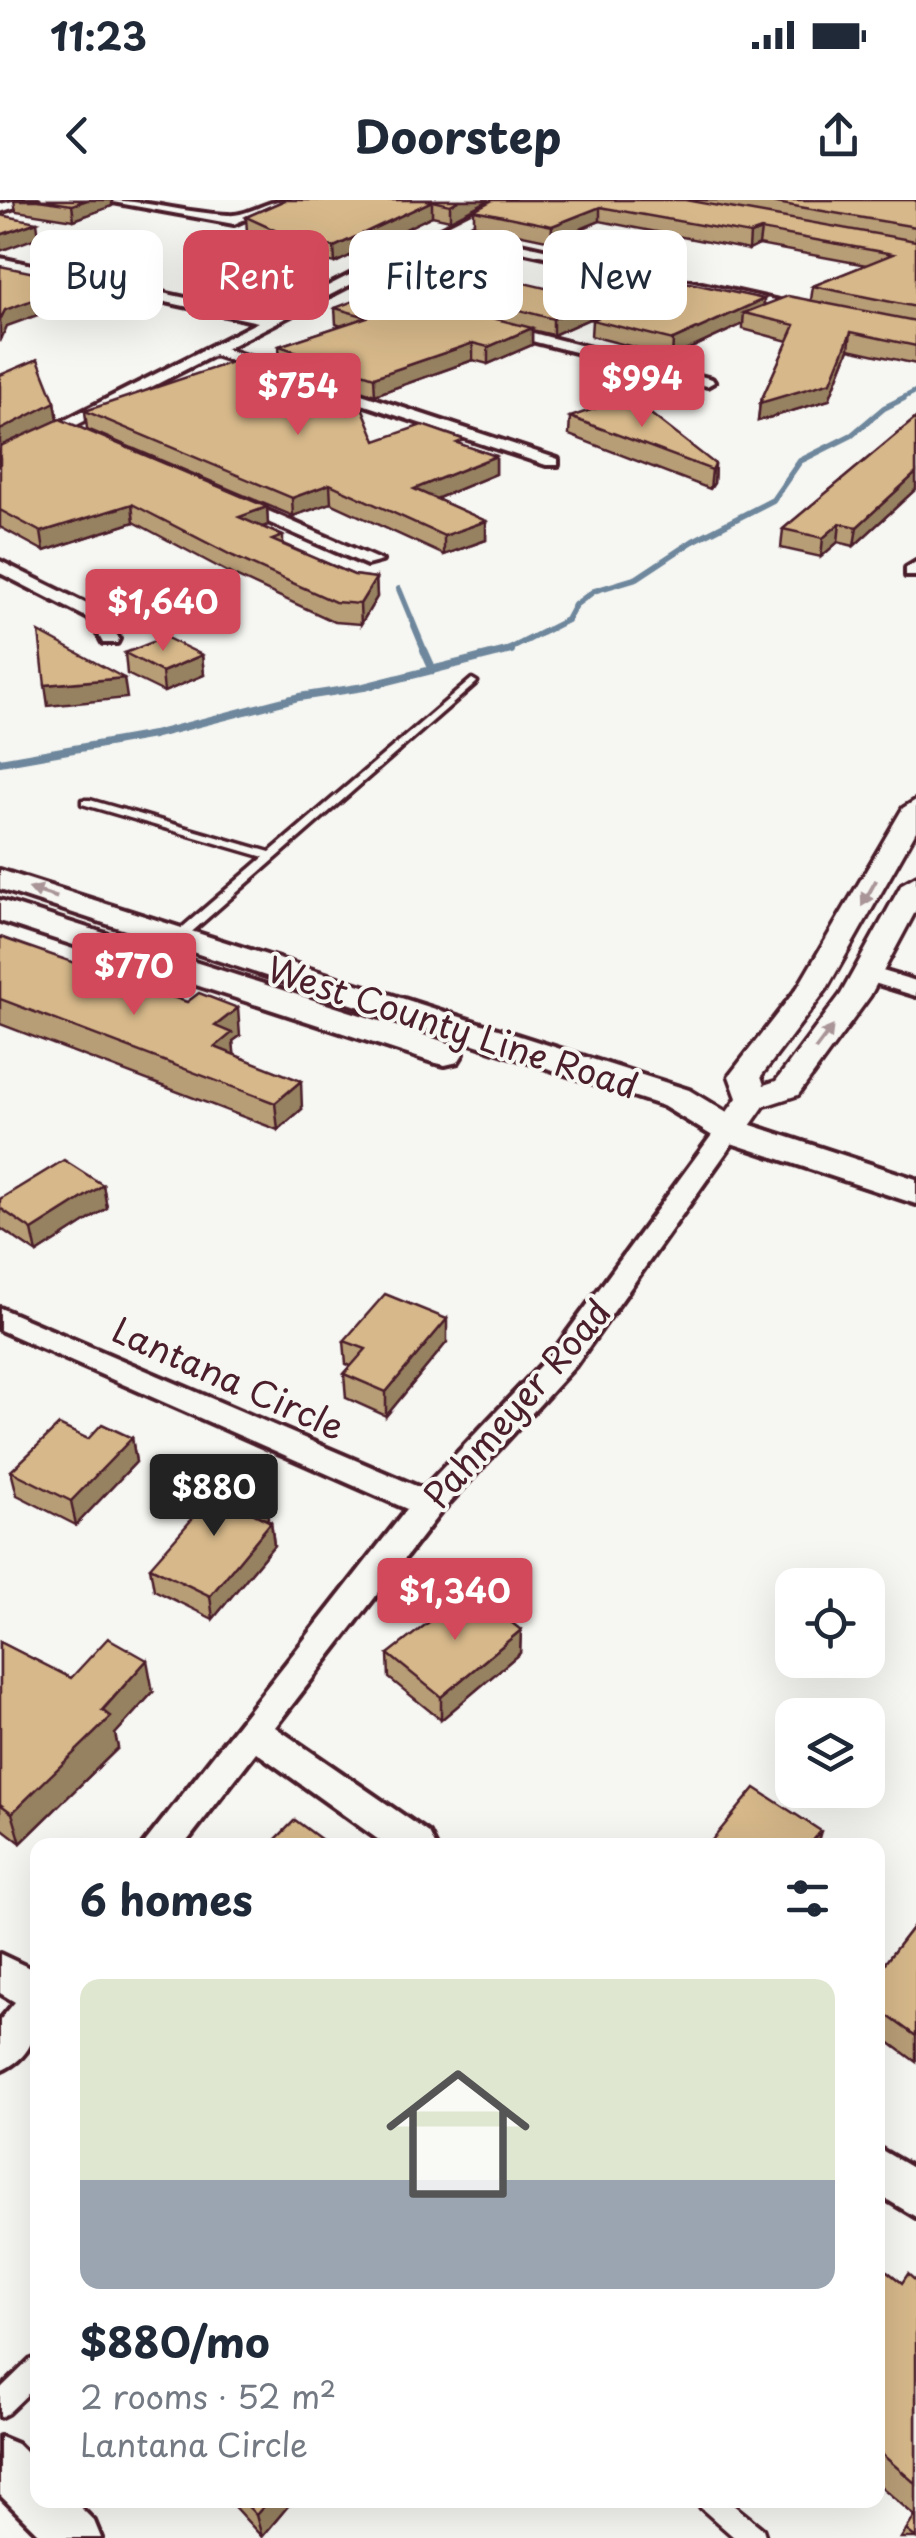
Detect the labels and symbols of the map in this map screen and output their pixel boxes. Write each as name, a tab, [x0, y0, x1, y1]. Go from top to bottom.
pin: $994	[583, 345, 701, 430]
pin: $754	[239, 353, 357, 438]
pin: $1,640	[82, 569, 244, 654]
one-way arrow	[861, 879, 878, 907]
one-way arrow	[27, 885, 57, 900]
pin: $770	[75, 933, 193, 1018]
street label: West County Line Road	[261, 941, 645, 1111]
one-way arrow	[813, 1025, 833, 1051]
street label: Pahmeyer Road	[410, 1286, 622, 1520]
street label: Lantana Circle	[104, 1302, 354, 1452]
pin: $880	[155, 1454, 273, 1539]
pin: $1,340	[374, 1558, 536, 1643]

